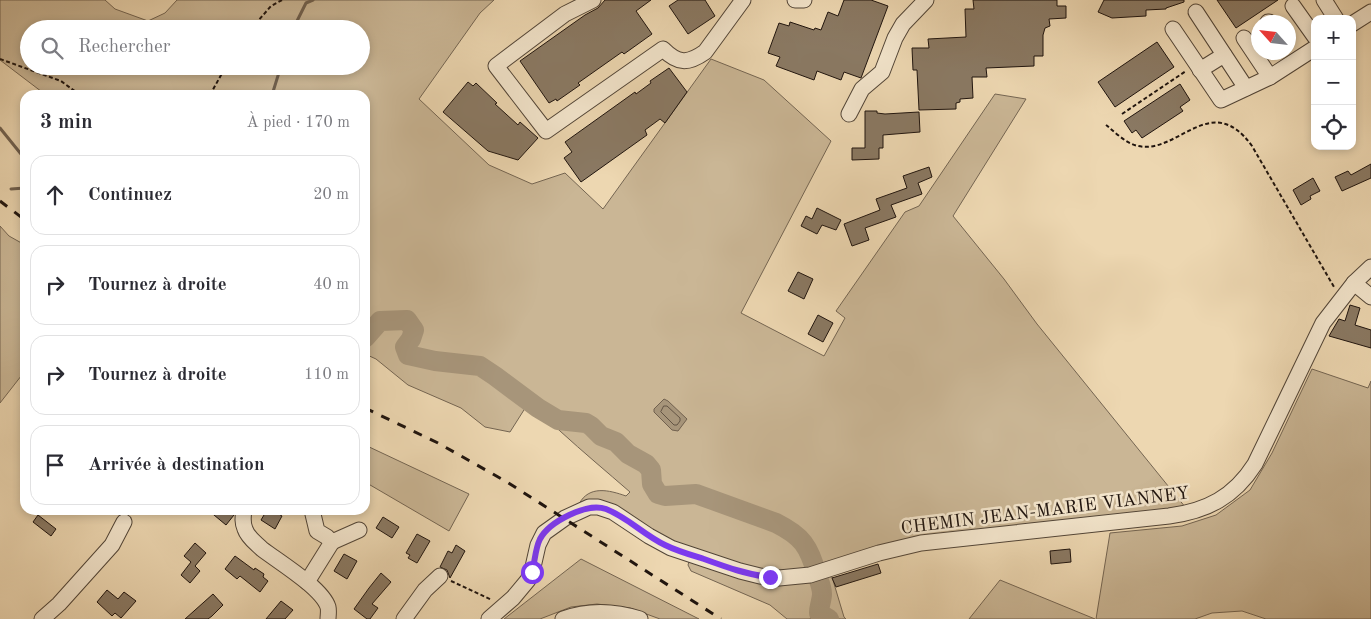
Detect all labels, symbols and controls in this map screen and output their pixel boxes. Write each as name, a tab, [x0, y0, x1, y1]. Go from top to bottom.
north arrow	[1251, 15, 1296, 60]
map controls	[1311, 15, 1356, 150]
button: +	[1311, 15, 1356, 60]
search box	[20, 20, 370, 75]
icon: search	[38, 34, 66, 62]
text: Rechercher	[78, 38, 171, 57]
button: −	[1311, 60, 1356, 105]
button: locate	[1311, 105, 1356, 150]
text: 3 min	[40, 112, 93, 133]
text: À pied · 170 m	[247, 115, 350, 131]
icon: ahead	[41, 181, 69, 209]
text: Continuez	[88, 186, 172, 205]
text: 20 m	[313, 187, 349, 203]
icon: right	[41, 271, 69, 299]
text: Tournez à droite	[88, 276, 227, 295]
text: 40 m	[313, 277, 349, 293]
icon: right	[41, 361, 69, 389]
text: Tournez à droite	[88, 366, 227, 385]
text: 110 m	[304, 367, 349, 383]
icon: arrive	[41, 451, 69, 479]
text: Arrivée à destination	[88, 456, 264, 475]
street label: CHEMIN JEAN-MARIE VIANNEY	[900, 484, 1190, 538]
route start	[521, 561, 544, 584]
route end	[759, 566, 782, 589]

